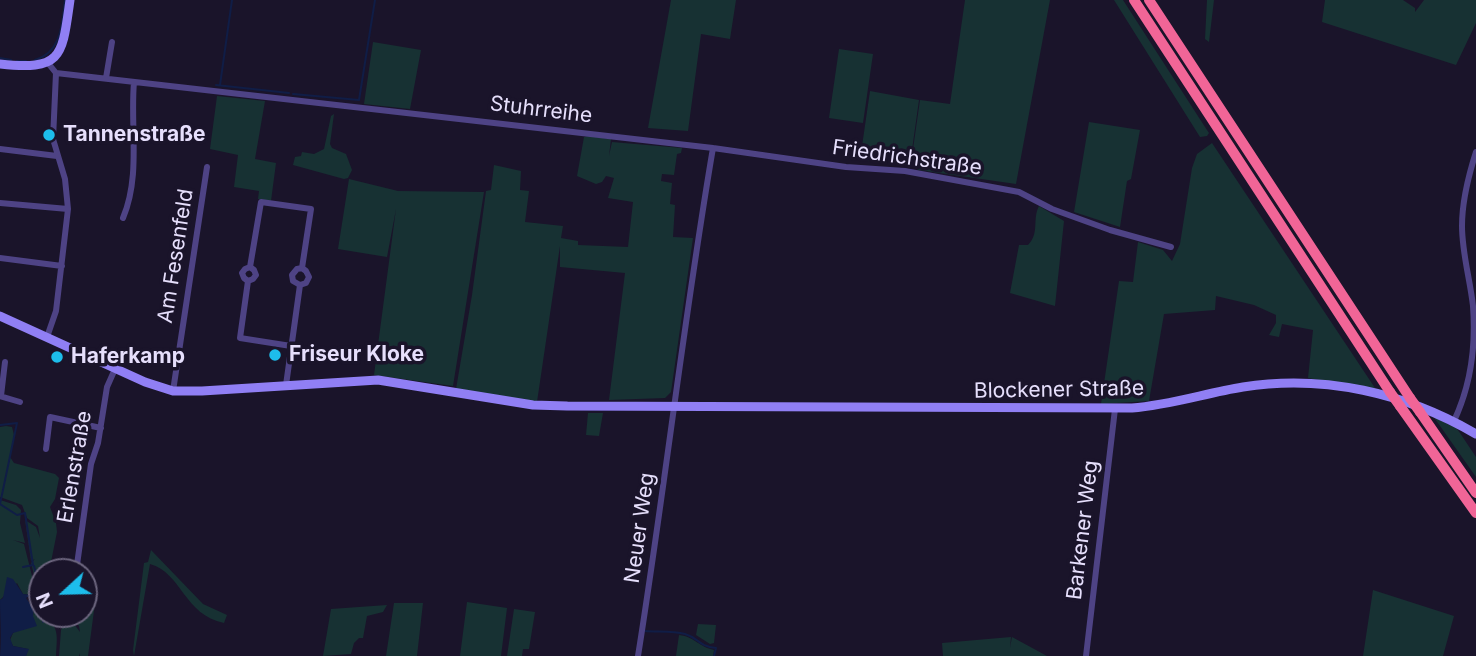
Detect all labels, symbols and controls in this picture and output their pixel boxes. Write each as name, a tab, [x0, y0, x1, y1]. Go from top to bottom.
street label: Stuhrreihe	[488, 91, 594, 129]
place label: Tannenstraße	[63, 122, 206, 148]
marker: Tannenstraße	[41, 127, 57, 143]
street label: Friedrichstraße	[831, 135, 983, 181]
street label: Am Fesenfeld	[153, 187, 199, 325]
place label: Friseur Kloke	[289, 342, 424, 368]
place label: Haferkamp	[71, 344, 185, 370]
marker: Friseur Kloke	[267, 347, 283, 363]
marker: Haferkamp	[49, 349, 65, 365]
street label: Blockener Straße	[974, 376, 1144, 404]
street label: Erlenstraße	[53, 409, 97, 525]
street label: Barkener Weg	[1062, 459, 1104, 601]
street label: Neuer Weg	[620, 471, 660, 585]
north arrow	[28, 558, 98, 628]
text: N	[32, 589, 58, 611]

